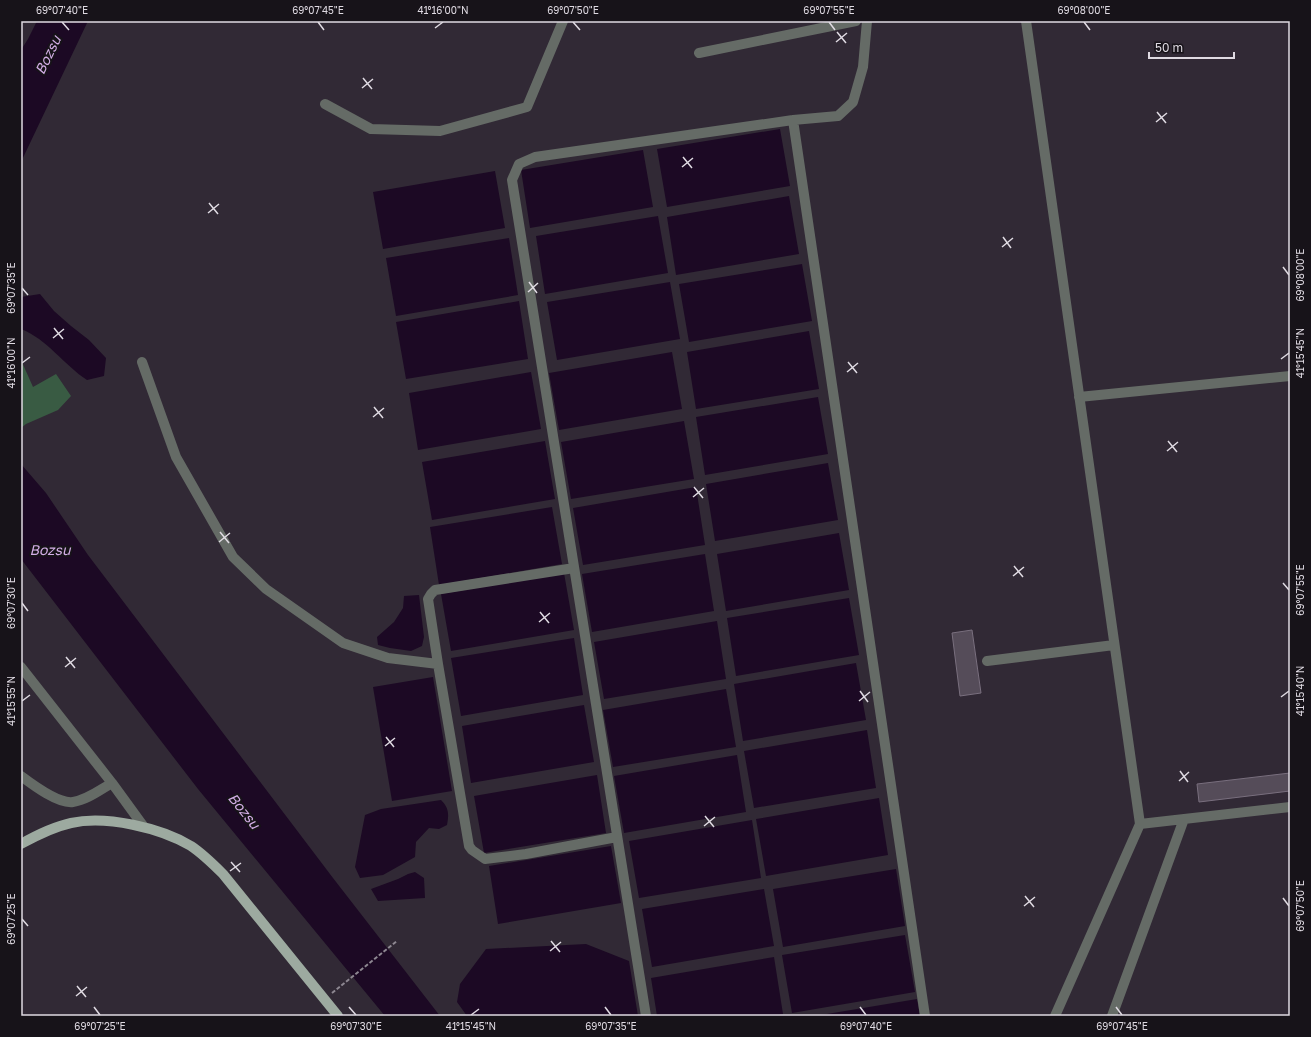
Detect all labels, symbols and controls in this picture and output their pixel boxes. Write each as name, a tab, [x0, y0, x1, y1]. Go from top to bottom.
text: 69°07'40"E	[36, 4, 88, 16]
text: 69°07'45"E	[292, 4, 344, 16]
text: 41°16'00"N	[417, 4, 469, 16]
text: 69°07'50"E	[547, 4, 599, 16]
text: 69°07'55"E	[803, 4, 855, 16]
text: 69°08'00"E	[1058, 4, 1110, 16]
water label: Bozsu	[31, 31, 65, 77]
scale bar	[1149, 34, 1234, 60]
text: 50 m	[1155, 40, 1183, 55]
text: 69°08'00"E	[1294, 249, 1306, 301]
text: 69°07'35"E	[5, 262, 17, 314]
text: 41°15'45"N	[1294, 328, 1306, 378]
text: 41°16'00"N	[5, 337, 17, 389]
water label: Bozsu	[30, 541, 72, 558]
text: 69°07'55"E	[1294, 564, 1306, 616]
text: 69°07'30"E	[5, 577, 17, 629]
text: 41°15'40"N	[1294, 666, 1306, 716]
text: 41°15'55"N	[5, 676, 17, 726]
water label: Bozsu	[225, 789, 265, 833]
text: 69°07'50"E	[1294, 880, 1306, 932]
text: 69°07'25"E	[5, 893, 17, 945]
text: 69°07'25"E	[74, 1020, 126, 1032]
text: 69°07'30"E	[330, 1020, 382, 1032]
text: 41°15'45"N	[446, 1020, 496, 1032]
text: 69°07'35"E	[585, 1020, 637, 1032]
text: 69°07'40"E	[840, 1020, 892, 1032]
text: 69°07'45"E	[1096, 1020, 1148, 1032]

